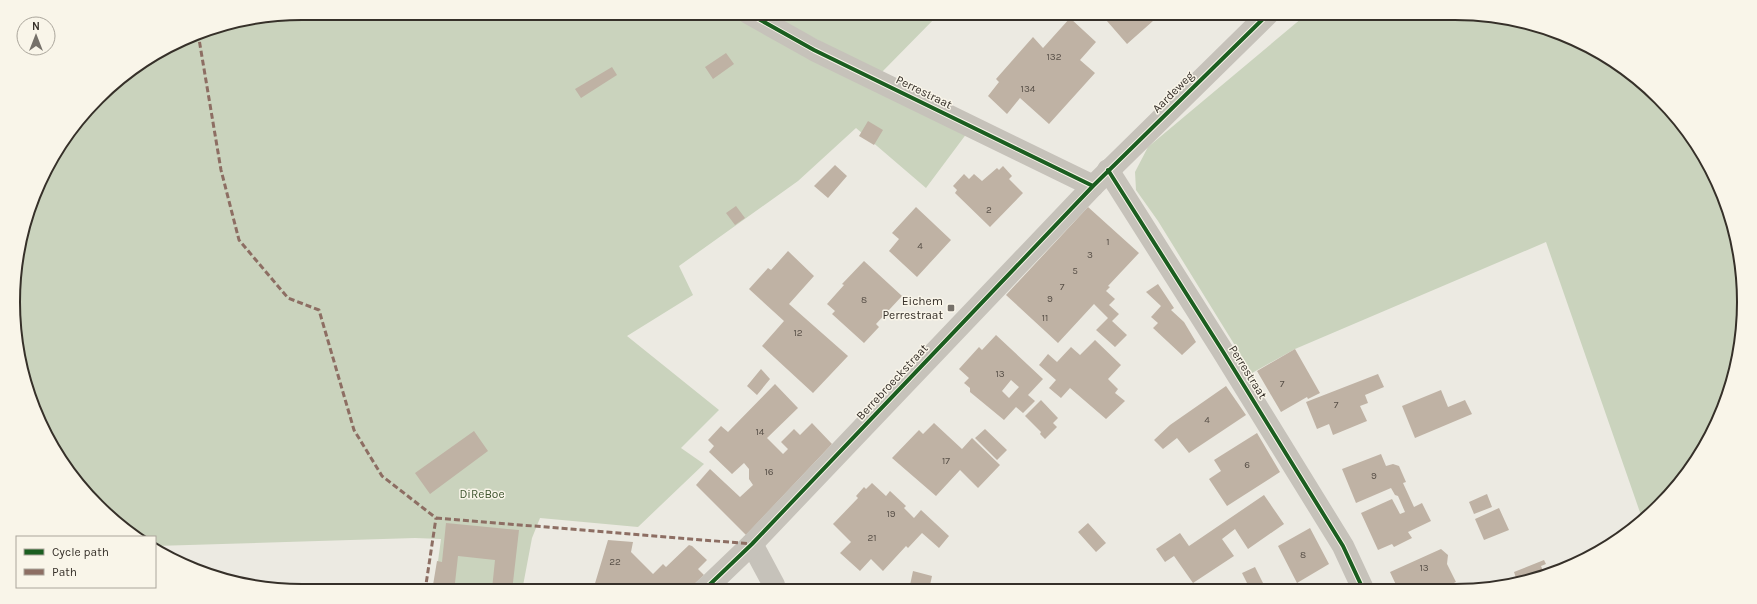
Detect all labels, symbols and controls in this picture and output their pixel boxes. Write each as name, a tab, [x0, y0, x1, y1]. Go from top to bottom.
north arrow	[16, 16, 56, 56]
text: N	[32, 20, 40, 33]
house number: 132	[1046, 51, 1062, 63]
street label: Aardeweg	[1149, 68, 1197, 116]
street label: Perrestraat	[894, 72, 955, 112]
house number: 134	[1021, 83, 1036, 95]
house number: 2	[986, 204, 992, 216]
house number: 1	[1106, 236, 1110, 248]
house number: 4	[917, 240, 923, 252]
house number: 3	[1087, 249, 1093, 261]
house number: 5	[1072, 265, 1078, 277]
house number: 7	[1060, 281, 1065, 293]
house number: 9	[1047, 293, 1053, 305]
house number: 8	[861, 294, 867, 306]
place label: Eichem Perrestraat	[882, 294, 943, 322]
marker: Eichem Perrestraat	[946, 303, 956, 313]
house number: 11	[1042, 312, 1048, 324]
house number: 12	[793, 327, 803, 339]
street label: Berrebroeckstraat	[853, 341, 931, 423]
street label: Perrestraat	[1226, 343, 1270, 402]
house number: 13	[995, 368, 1005, 380]
house number: 7	[1280, 378, 1285, 390]
house number: 7	[1334, 399, 1339, 411]
house number: 4	[1204, 414, 1210, 426]
house number: 14	[756, 426, 765, 438]
house number: 17	[942, 455, 950, 467]
house number: 6	[1244, 459, 1250, 471]
house number: 16	[764, 466, 774, 478]
house number: 9	[1371, 470, 1377, 482]
park label: DiReBoe	[459, 487, 505, 501]
house number: 19	[886, 508, 896, 520]
house number: 21	[867, 532, 877, 544]
legend	[16, 536, 156, 588]
text: Cycle path	[52, 545, 109, 559]
house number: 8	[1300, 549, 1306, 561]
house number: 22	[609, 556, 621, 568]
house number: 13	[1419, 562, 1429, 574]
text: Path	[52, 565, 77, 579]

